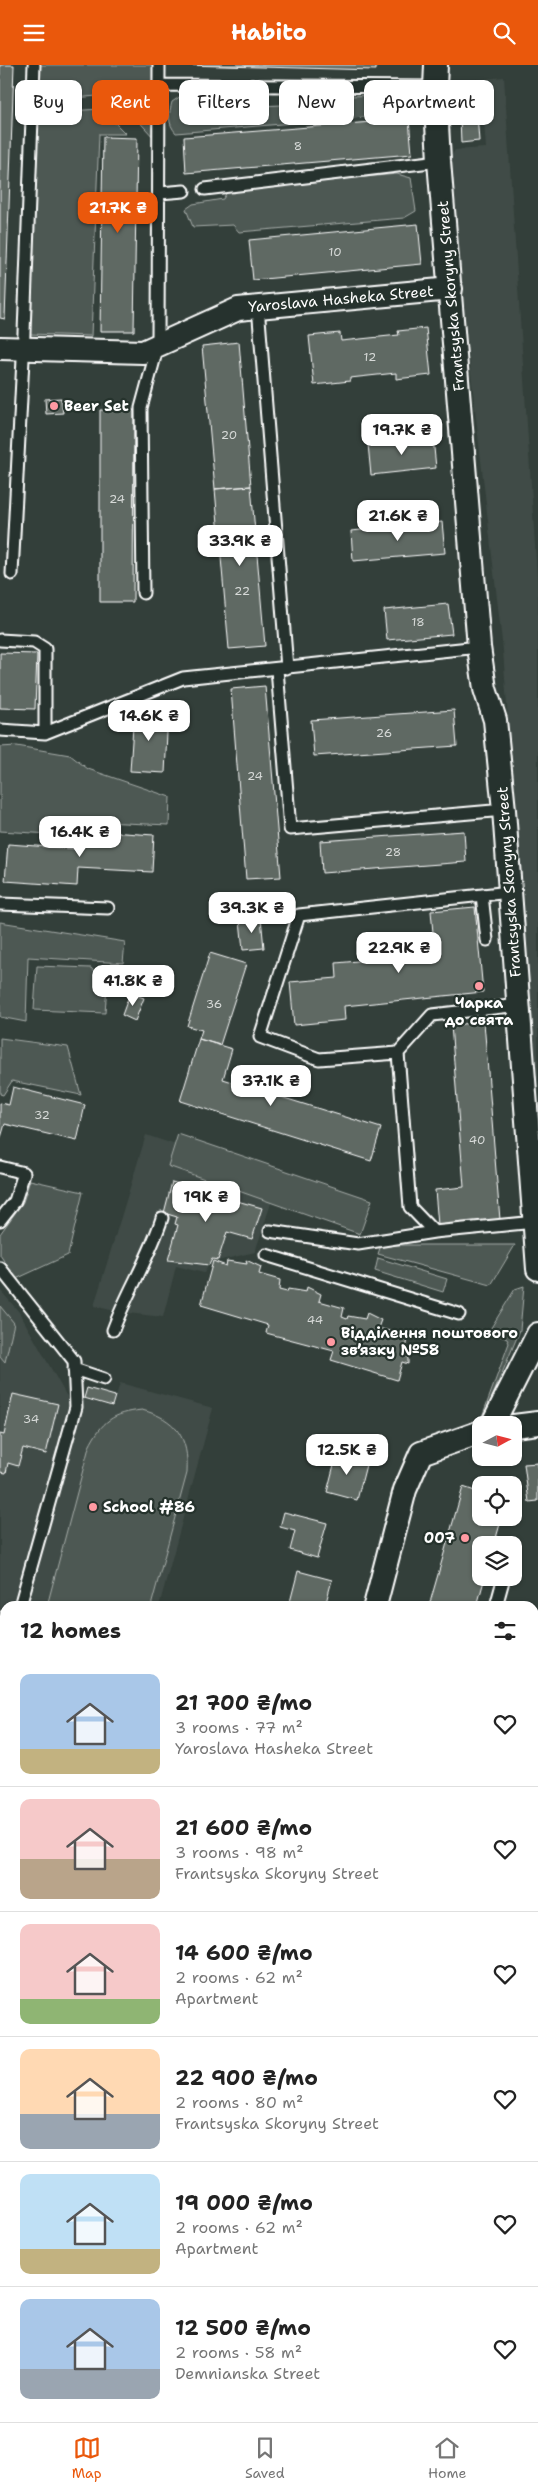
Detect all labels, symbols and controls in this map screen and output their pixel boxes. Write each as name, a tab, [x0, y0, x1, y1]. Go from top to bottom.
text: Habito	[231, 18, 307, 47]
icon: menu	[20, 19, 48, 47]
icon: search	[490, 19, 518, 47]
chip: Buy	[15, 80, 82, 125]
chip: Rent	[92, 80, 169, 125]
chip: Filters	[179, 80, 269, 125]
chip: New	[279, 80, 354, 125]
chip: Apartment	[364, 80, 494, 125]
house number: 8	[294, 138, 302, 154]
pin: 21.7K ₴	[72, 191, 164, 234]
text: 21.7K ₴	[89, 197, 147, 218]
street label: Frantsyska Skoryny Street	[433, 200, 469, 392]
house number: 10	[328, 244, 342, 260]
street label: Yaroslava Hasheka Street	[248, 281, 434, 317]
house number: 12	[364, 349, 376, 365]
place label: Beer Set	[64, 396, 129, 416]
marker: Beer Set	[48, 400, 60, 412]
pin: 19.7K ₴	[356, 413, 448, 456]
text: 19.7K ₴	[372, 419, 432, 440]
house number: 20	[221, 427, 237, 443]
house number: 24	[109, 491, 125, 507]
pin: 21.6K ₴	[352, 499, 444, 542]
text: 21.6K ₴	[368, 505, 428, 526]
pin: 33.9K ₴	[194, 525, 286, 567]
text: 33.9K ₴	[209, 530, 271, 551]
house number: 22	[234, 583, 250, 599]
house number: 18	[411, 614, 425, 630]
pin: 14.6K ₴	[103, 699, 195, 742]
text: 14.6K ₴	[119, 705, 179, 726]
house number: 26	[376, 725, 392, 741]
house number: 24	[247, 768, 263, 784]
street label: Frantsyska Skoryny Street	[492, 786, 526, 978]
pin: 16.4K ₴	[34, 815, 126, 858]
text: 16.4K ₴	[50, 821, 110, 842]
house number: 28	[385, 844, 401, 860]
pin: 39.3K ₴	[206, 891, 298, 934]
text: 39.3K ₴	[220, 897, 284, 918]
pin: 22.9K ₴	[353, 931, 445, 974]
text: 22.9K ₴	[367, 937, 431, 958]
pin: 41.8K ₴	[87, 965, 179, 1007]
text: 41.8K ₴	[103, 970, 163, 991]
marker: Чарка до свята	[473, 980, 485, 992]
place label: Чарка до свята	[445, 993, 514, 1030]
house number: 36	[206, 996, 222, 1012]
pin: 37.1K ₴	[225, 1065, 317, 1107]
text: 37.1K ₴	[242, 1070, 300, 1091]
house number: 32	[34, 1107, 50, 1123]
house number: 40	[469, 1132, 485, 1148]
pin: 19K ₴	[171, 1181, 241, 1223]
text: 19K ₴	[183, 1186, 229, 1207]
house number: 44	[307, 1312, 323, 1328]
place label: Відділення поштового зв’язку №58	[341, 1323, 518, 1360]
marker: Відділення поштового зв’язку №58	[325, 1336, 337, 1348]
house number: 34	[23, 1411, 39, 1427]
north arrow	[472, 1416, 522, 1466]
map controls	[472, 1416, 522, 1586]
pin: 12.5K ₴	[301, 1433, 393, 1476]
text: 12.5K ₴	[317, 1439, 377, 1460]
button: locate	[472, 1476, 522, 1526]
place label: School #86	[103, 1497, 195, 1517]
marker: School #86	[87, 1501, 99, 1513]
place label: 007	[424, 1528, 455, 1548]
marker: 007	[459, 1532, 471, 1544]
button: layers	[472, 1536, 522, 1586]
text: 12 homes	[20, 1617, 121, 1645]
icon: filters	[491, 1617, 519, 1645]
text: 21 700 ₴/mo	[175, 1689, 312, 1717]
icon: home	[60, 1694, 120, 1754]
icon: heart	[491, 1710, 519, 1738]
text: 3 rooms · 77 m²	[175, 1717, 303, 1738]
text: Yaroslava Hasheka Street	[175, 1738, 373, 1759]
text: 21 600 ₴/mo	[175, 1814, 312, 1842]
icon: home	[60, 1819, 120, 1879]
icon: heart	[491, 1835, 519, 1863]
text: 3 rooms · 98 m²	[175, 1842, 304, 1863]
text: Frantsyska Skoryny Street	[175, 1863, 379, 1884]
text: 14 600 ₴/mo	[175, 1939, 313, 1967]
icon: home	[60, 1944, 120, 2004]
icon: heart	[491, 1960, 519, 1988]
text: 2 rooms · 62 m²	[175, 1967, 303, 1988]
text: Apartment	[175, 1988, 258, 2009]
text: 22 900 ₴/mo	[175, 2064, 318, 2092]
icon: home	[60, 2069, 120, 2129]
icon: heart	[491, 2085, 519, 2113]
text: 2 rooms · 80 m²	[175, 2092, 303, 2113]
text: Frantsyska Skoryny Street	[175, 2113, 379, 2134]
text: 19 000 ₴/mo	[175, 2189, 313, 2217]
icon: home	[60, 2194, 120, 2254]
icon: heart	[491, 2210, 519, 2238]
text: 2 rooms · 62 m²	[175, 2217, 303, 2238]
text: Apartment	[175, 2238, 258, 2259]
text: 12 500 ₴/mo	[175, 2314, 311, 2342]
icon: home	[60, 2319, 120, 2379]
icon: heart	[491, 2335, 519, 2363]
text: 2 rooms · 58 m²	[175, 2342, 302, 2363]
text: Demnianska Street	[175, 2363, 320, 2384]
tab: Map	[72, 2434, 102, 2482]
tab: Saved	[245, 2434, 285, 2482]
tab: Home	[428, 2434, 466, 2482]

